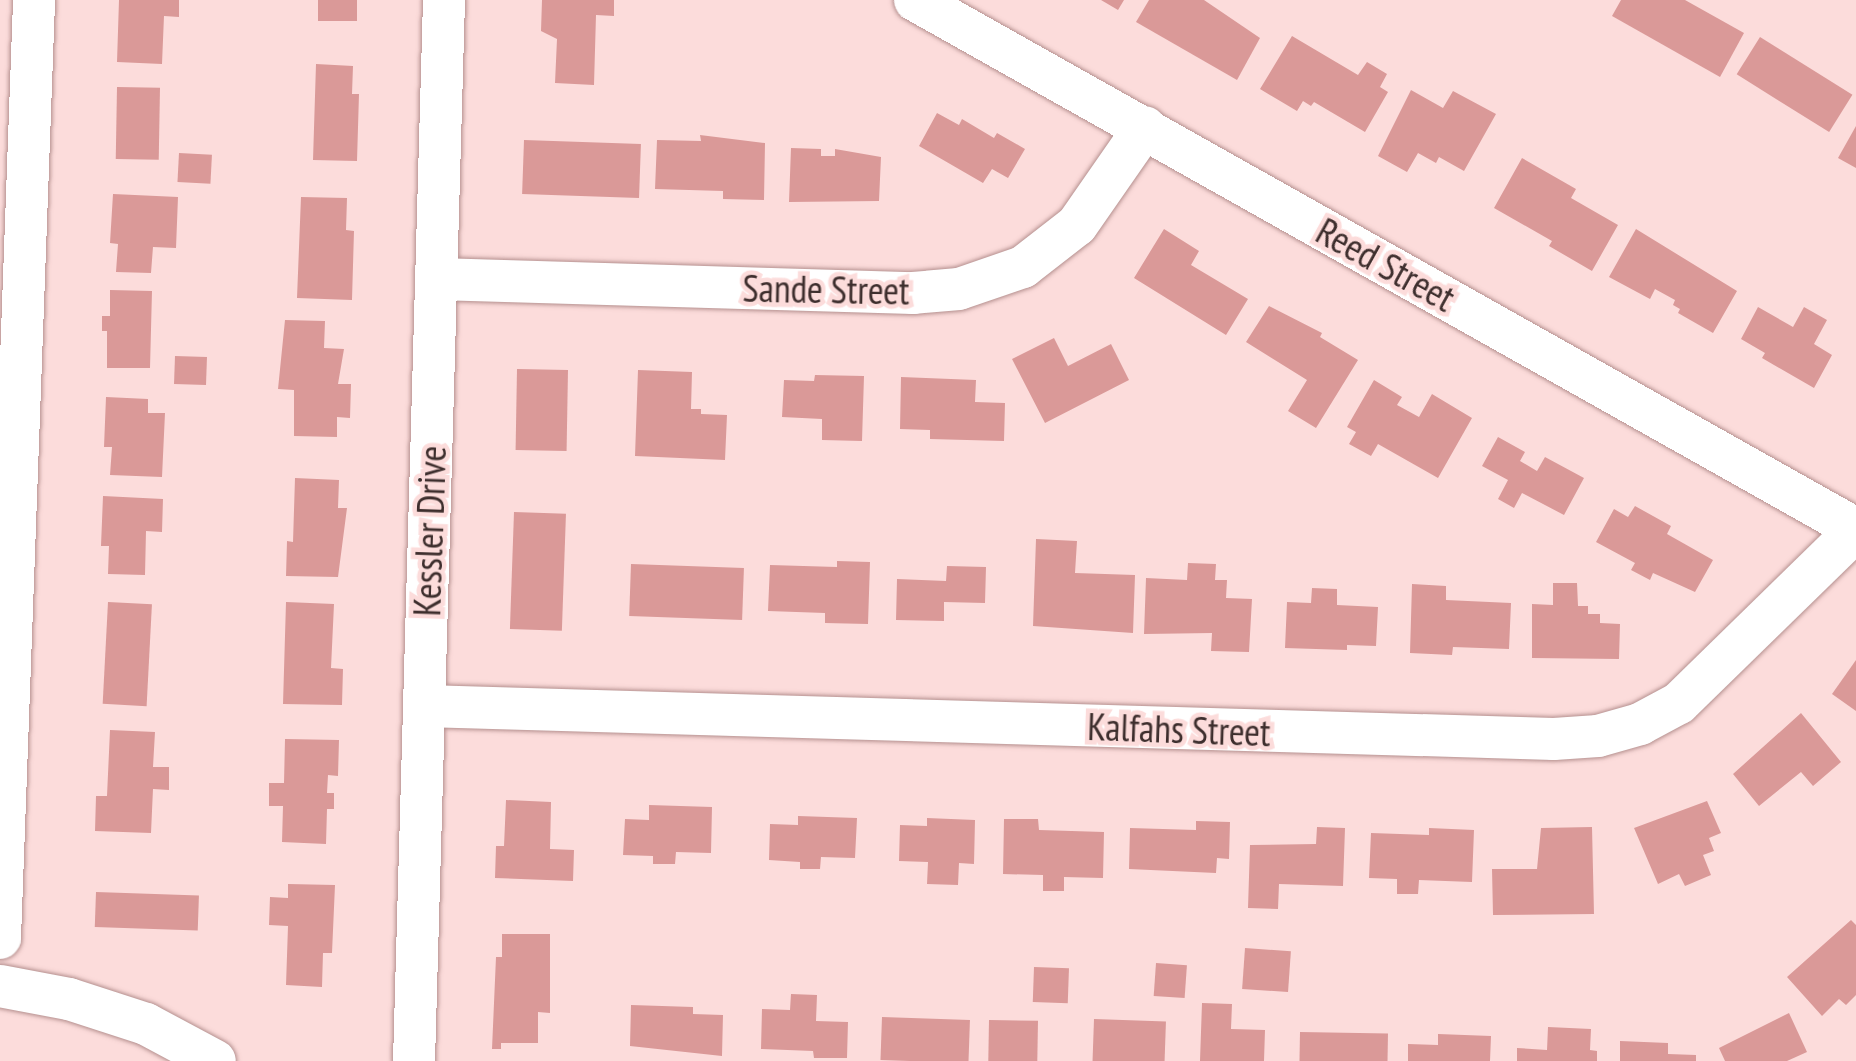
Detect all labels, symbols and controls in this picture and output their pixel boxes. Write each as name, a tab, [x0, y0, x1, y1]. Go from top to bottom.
street label: Reed Street	[1309, 207, 1463, 321]
street label: Sande Street	[742, 265, 910, 313]
street label: Kessler Drive	[403, 445, 455, 617]
street label: Kalfahs Street	[1087, 703, 1271, 755]

